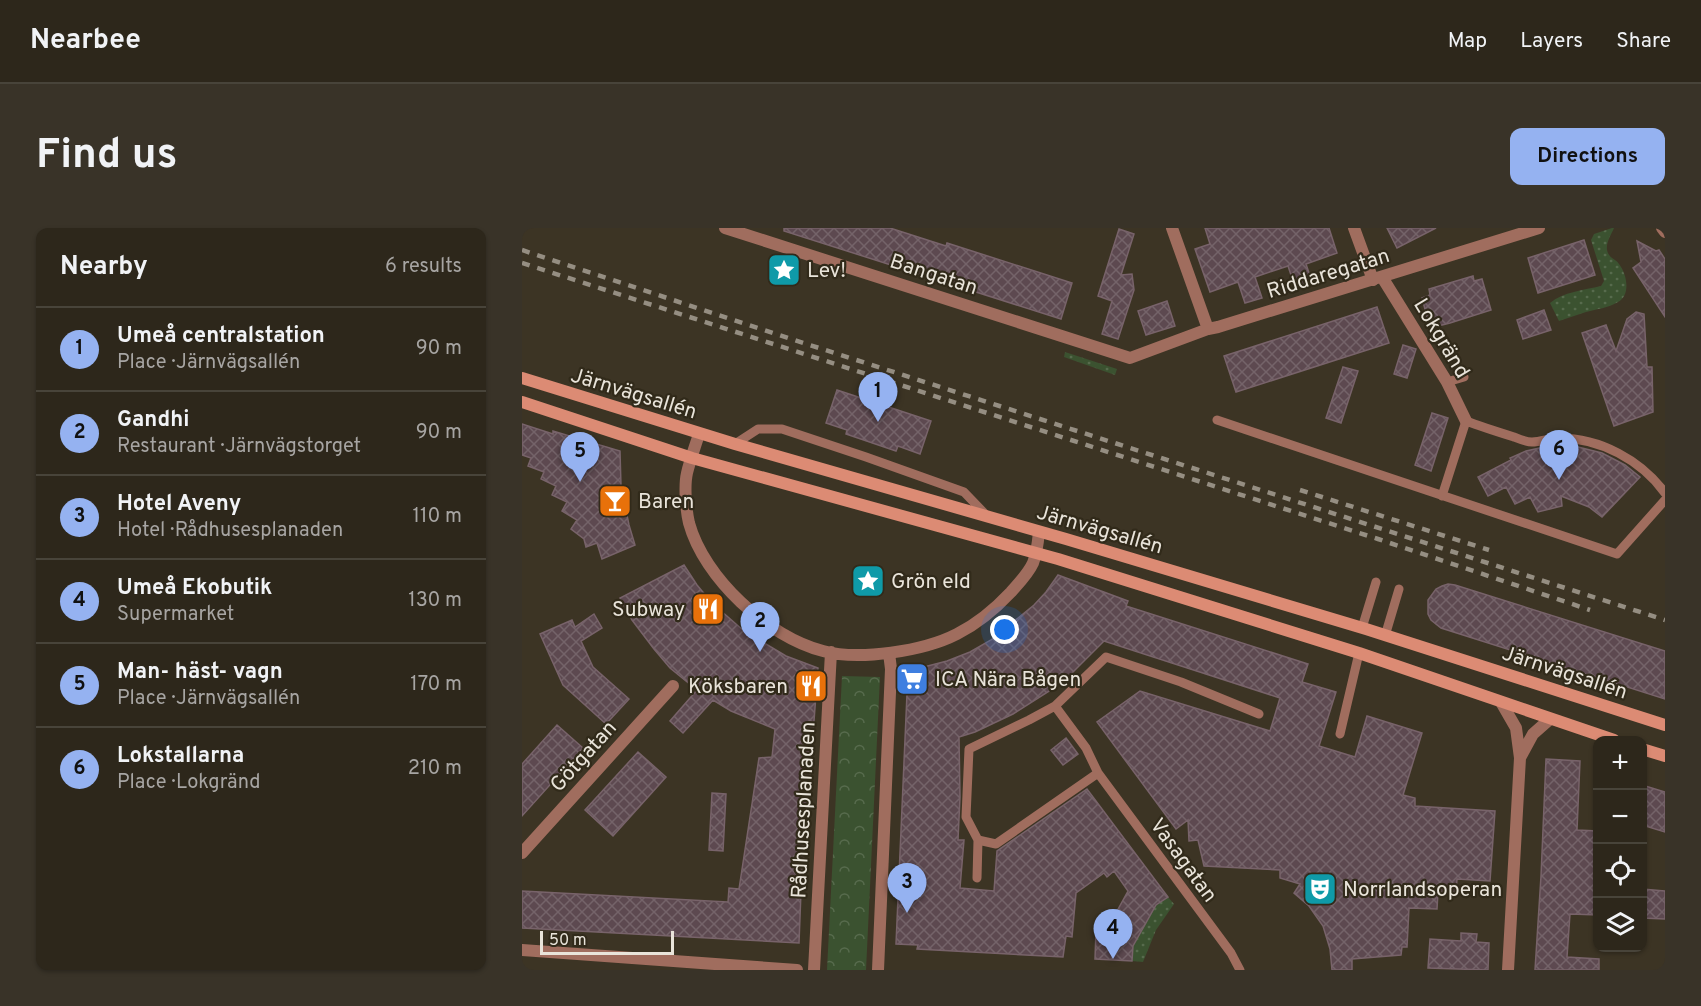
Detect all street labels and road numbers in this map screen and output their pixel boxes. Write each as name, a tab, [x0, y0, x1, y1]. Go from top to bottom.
street label: Riddaregatan	[1264, 243, 1393, 306]
street label: Bangatan	[886, 249, 981, 302]
street label: Lokgränd	[1406, 294, 1475, 384]
street label: Järnvägsallén	[567, 362, 700, 426]
street label: Järnvägsallén	[1033, 499, 1166, 561]
street label: Järnvägsallén	[1498, 640, 1631, 706]
street label: Götgatan	[545, 716, 623, 798]
street label: Rådhusesplanaden	[786, 721, 823, 899]
street label: Vasagatan	[1143, 813, 1222, 908]

